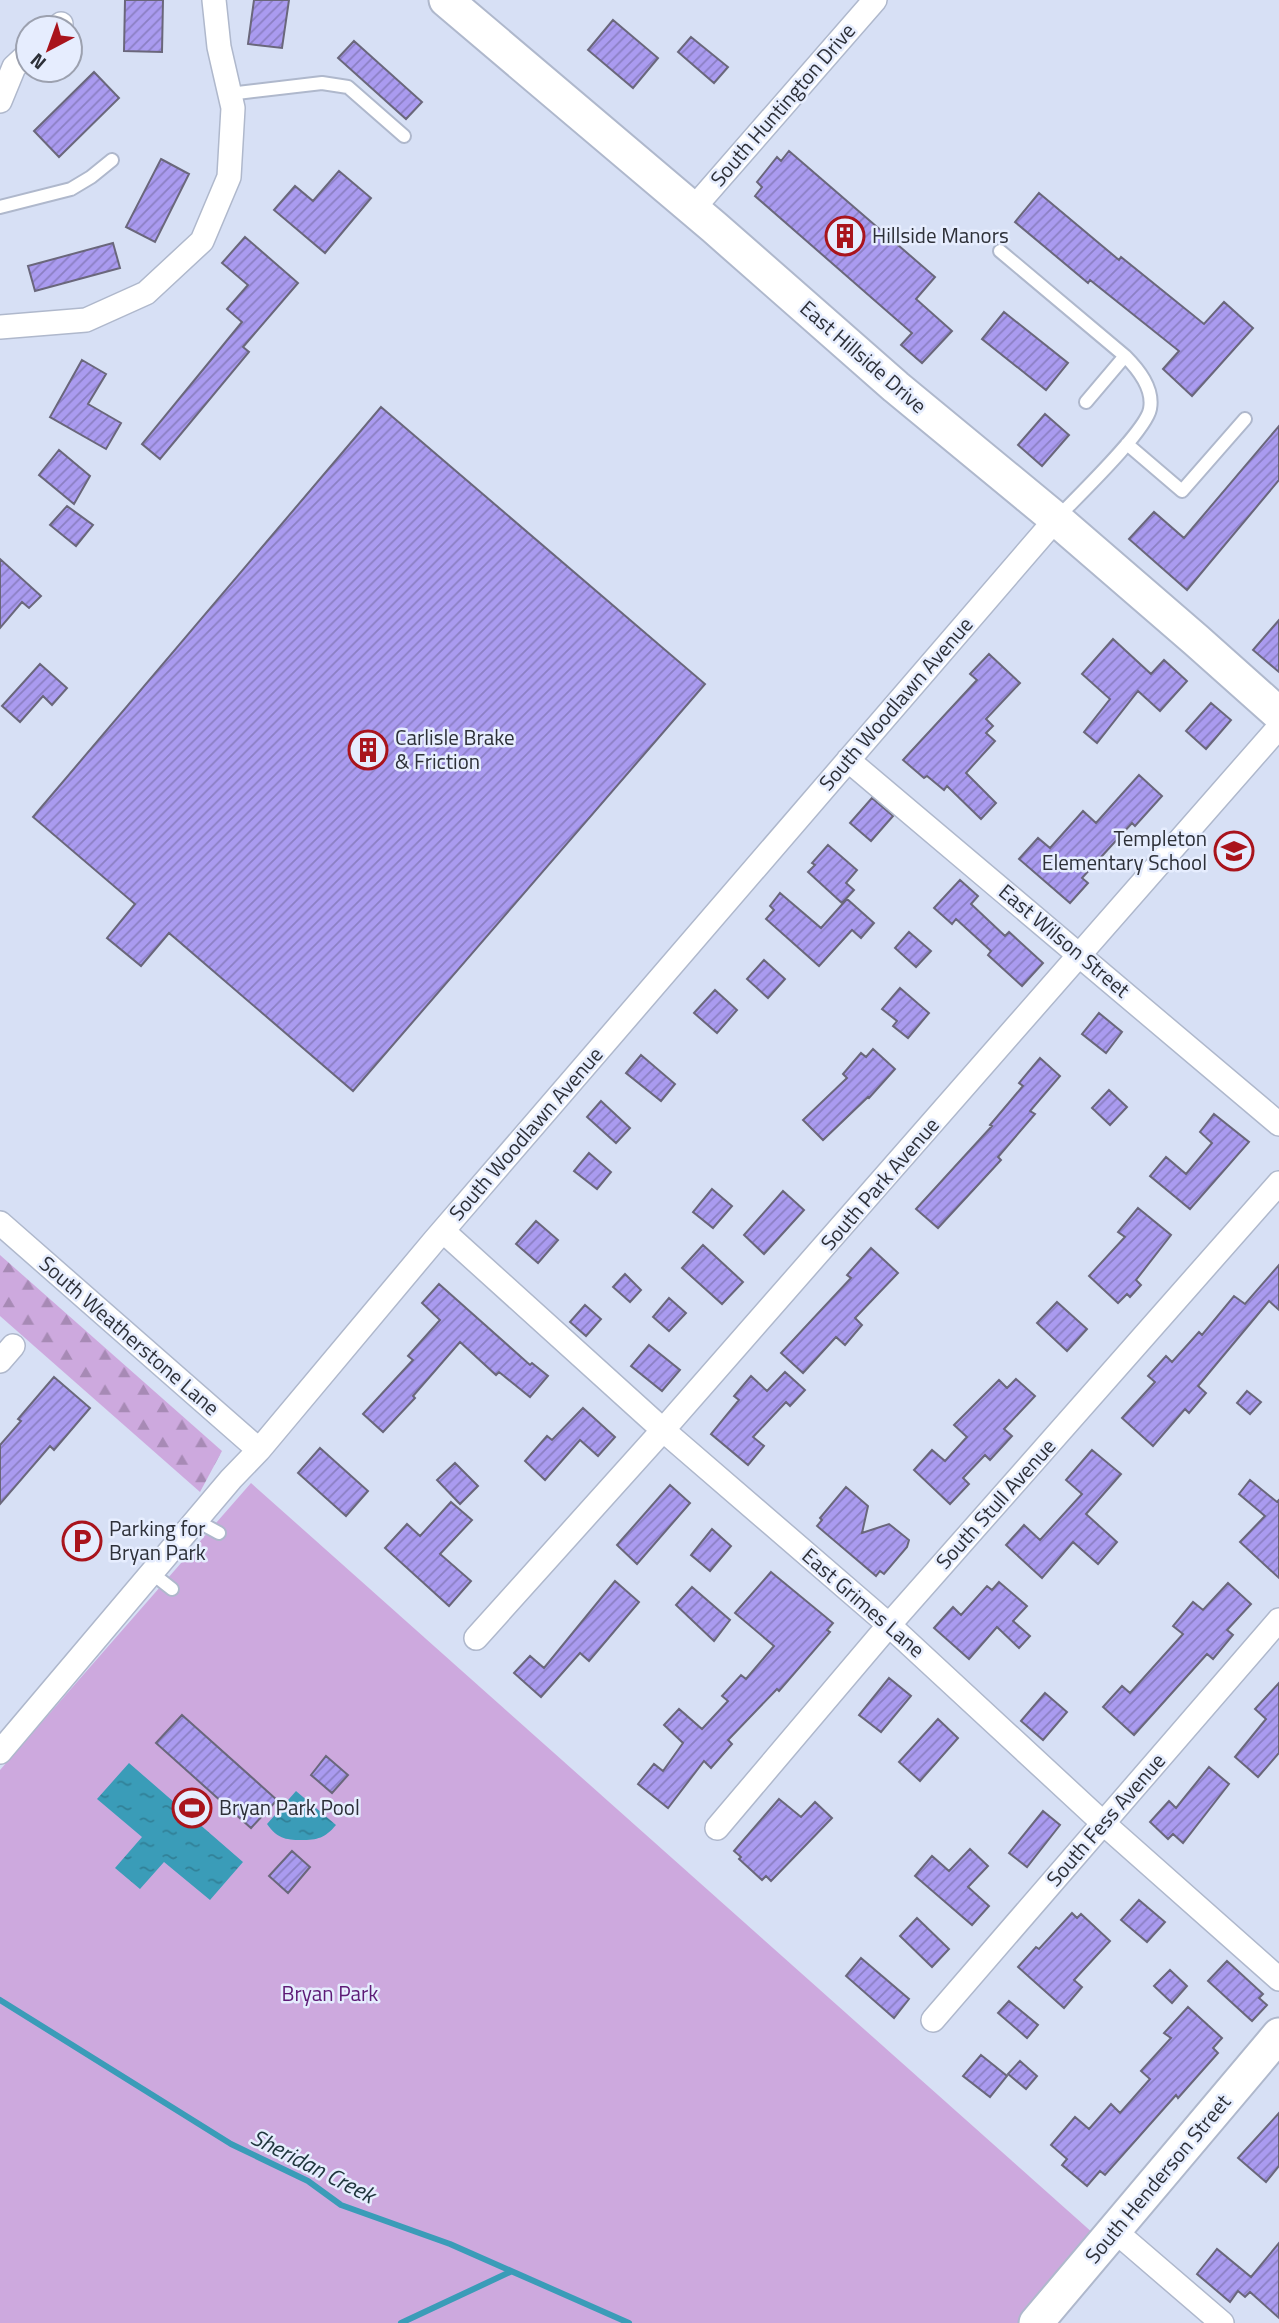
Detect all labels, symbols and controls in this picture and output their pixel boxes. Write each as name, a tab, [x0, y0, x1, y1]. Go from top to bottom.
north arrow	[14, 14, 84, 84]
street label: South Huntington Drive	[702, 15, 862, 193]
text: N	[23, 47, 52, 77]
building icon: Hillside Manors	[824, 215, 866, 257]
place label: Hillside Manors	[872, 219, 1009, 251]
street label: East Hillside Drive	[793, 292, 934, 420]
street label: South Woodlawn Avenue	[811, 609, 980, 797]
place label: Carlisle Brake & Friction	[395, 721, 515, 777]
building icon: Carlisle Brake & Friction	[347, 729, 389, 771]
place label: Templeton Elementary School	[1042, 822, 1207, 878]
school or university icon: Templeton Elementary School	[1213, 830, 1255, 872]
street label: East Wilson Street	[992, 876, 1138, 1005]
street label: South Woodlawn Avenue	[441, 1039, 610, 1227]
street label: South Park Avenue	[812, 1110, 946, 1257]
street label: South Weatherstone Lane	[32, 1248, 227, 1423]
street label: South Stull Avenue	[928, 1431, 1063, 1576]
place label: Parking for Bryan Park	[109, 1512, 206, 1568]
parking icon: Parking for Bryan Park	[61, 1520, 103, 1562]
street label: East Grimes Lane	[795, 1540, 932, 1665]
street label: South Fess Avenue	[1038, 1745, 1172, 1893]
sports icon: Bryan Park Pool	[171, 1787, 213, 1829]
place label: Bryan Park Pool	[219, 1791, 360, 1823]
park label: Bryan Park	[282, 1977, 378, 2009]
street label: South Henderson Street	[1077, 2086, 1238, 2270]
water label: Sheridan Creek	[245, 2119, 384, 2213]

